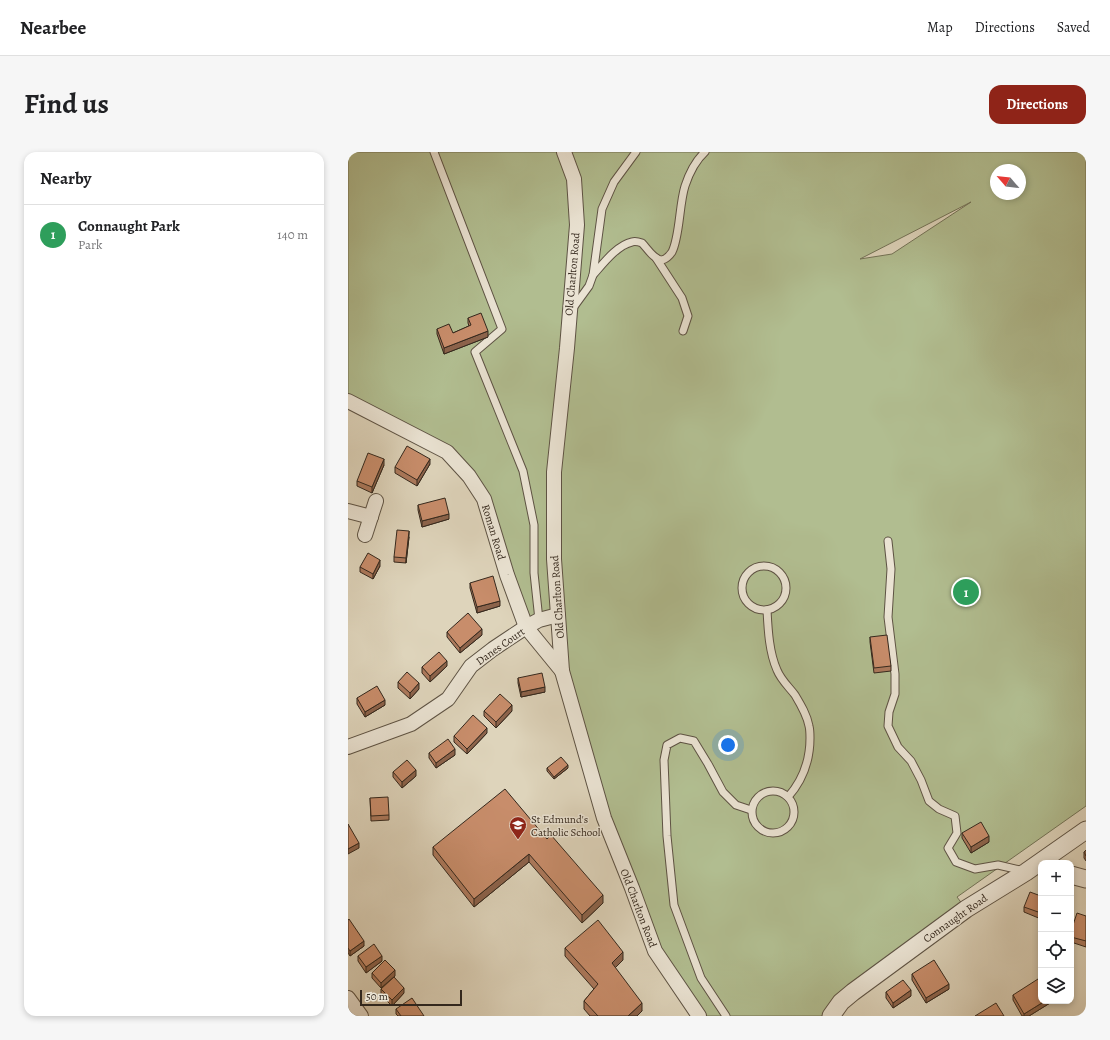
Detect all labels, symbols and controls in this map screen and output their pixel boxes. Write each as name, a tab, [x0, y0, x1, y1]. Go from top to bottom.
text: Nearbee	[20, 15, 86, 41]
text: Map	[927, 18, 953, 37]
text: Directions	[975, 18, 1035, 37]
text: Saved	[1057, 18, 1090, 37]
text: Find us	[24, 85, 109, 123]
button: Directions	[989, 85, 1086, 124]
north arrow	[990, 164, 1026, 200]
text: Nearby	[40, 167, 91, 190]
text: Connaught Park	[78, 216, 180, 236]
text: 1	[51, 226, 55, 243]
text: 140 m	[277, 226, 308, 243]
street label: Old Charlton Road	[561, 232, 584, 316]
text: Park	[78, 236, 102, 253]
street label: Roman Road	[478, 503, 509, 562]
street label: Old Charlton Road	[547, 555, 568, 639]
pin: 1	[953, 577, 979, 607]
street label: Danes Court	[473, 624, 528, 669]
your location	[718, 735, 738, 755]
place label: St Edmund's Catholic School	[531, 812, 601, 840]
school or university icon: St Edmund's Catholic School	[508, 815, 528, 840]
map controls	[1038, 860, 1074, 1004]
button: +	[1038, 860, 1074, 896]
street label: Old Charlton Road	[617, 867, 661, 950]
street label: Connaught Road	[920, 891, 991, 946]
button: −	[1038, 896, 1074, 932]
button: locate	[1038, 932, 1074, 968]
button: layers	[1038, 968, 1074, 1004]
scale bar	[360, 988, 462, 1007]
text: 50 m	[366, 989, 388, 1004]

